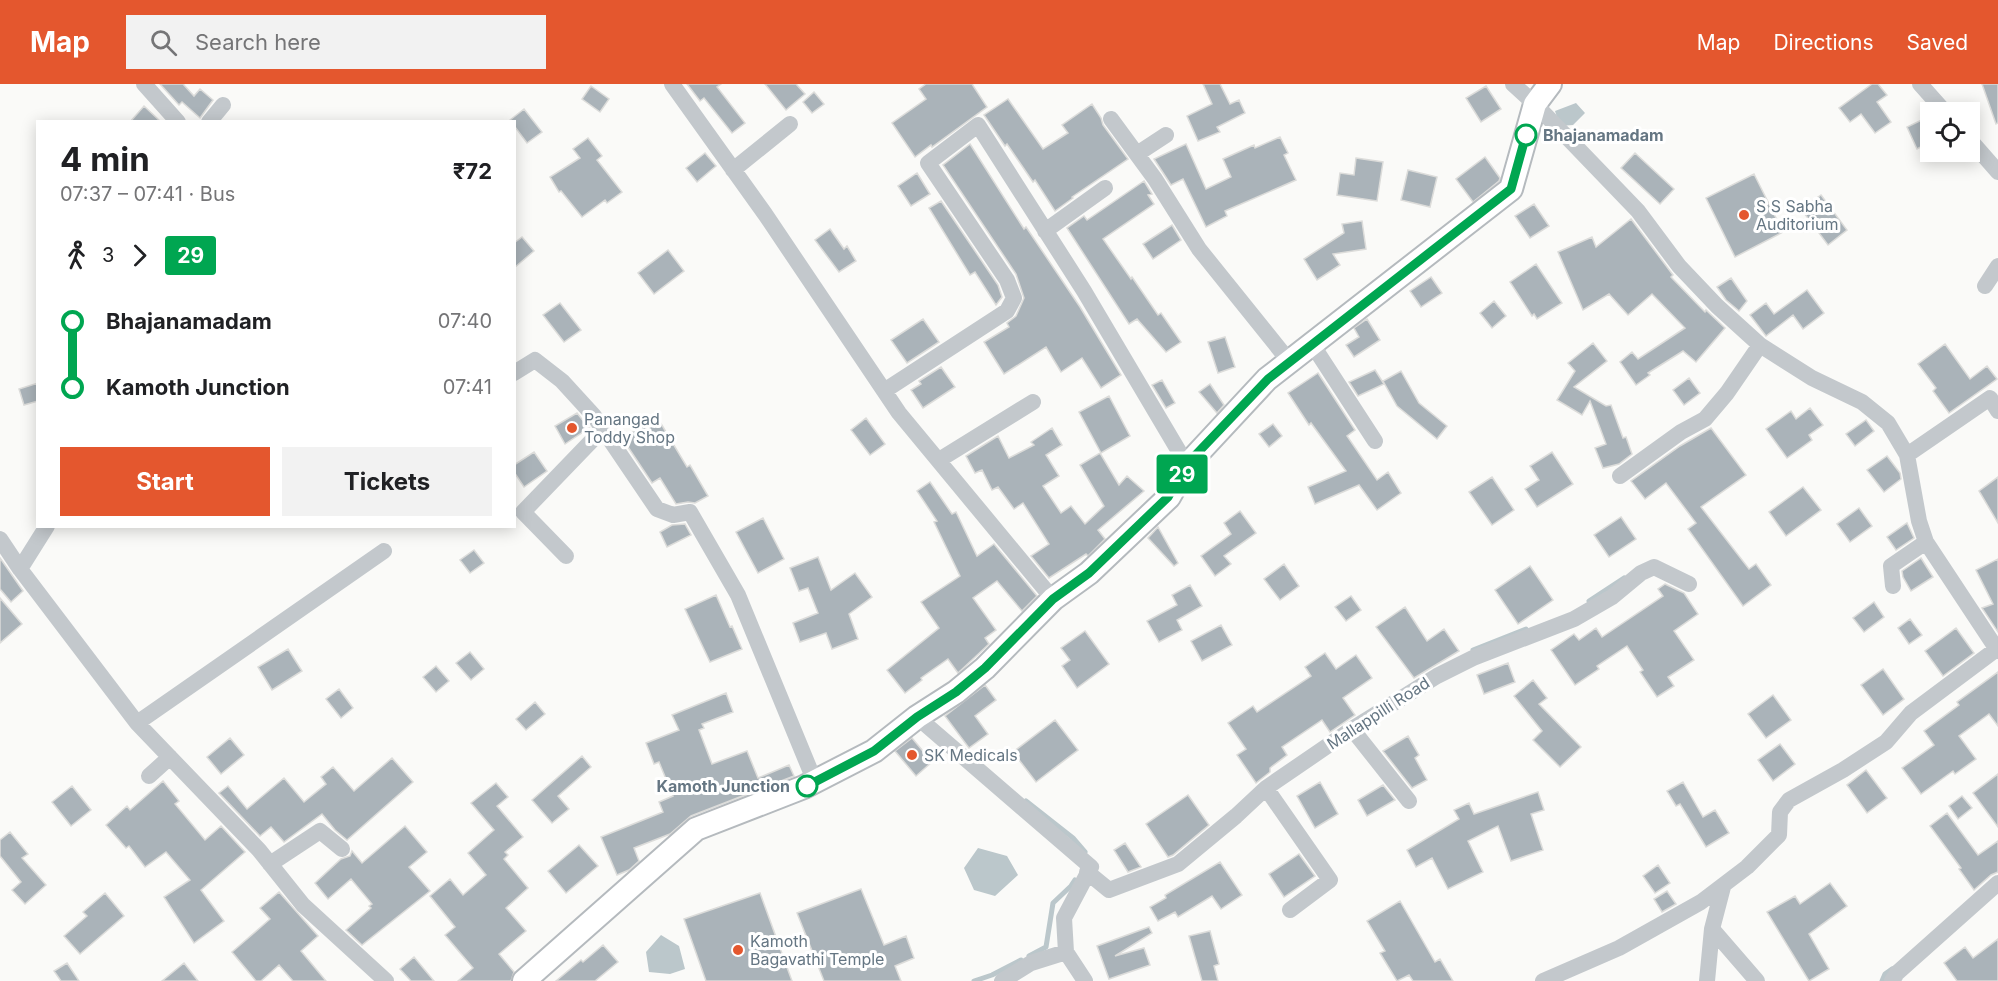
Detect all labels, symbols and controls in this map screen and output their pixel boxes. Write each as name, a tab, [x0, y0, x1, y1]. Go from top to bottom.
search box	[126, 15, 546, 69]
text: Map	[30, 25, 90, 59]
icon: search	[147, 26, 180, 59]
text: Search here	[195, 29, 321, 55]
text: Map	[1697, 30, 1740, 55]
text: Directions	[1773, 30, 1874, 55]
text: Saved	[1907, 30, 1968, 55]
map controls	[1920, 102, 1980, 162]
button: locate	[1920, 102, 1980, 162]
marker: Bhajanamadam	[1515, 124, 1537, 146]
place label: Bhajanamadam	[1543, 125, 1664, 145]
text: 4 min	[60, 139, 150, 179]
text: ₹72	[453, 158, 492, 184]
text: 07:37 – 07:41 · Bus	[60, 182, 235, 206]
place label: S S Sabha Auditorium	[1756, 196, 1838, 234]
marker: S S Sabha Auditorium	[1737, 208, 1751, 222]
icon: walk	[60, 239, 93, 272]
icon: forward	[123, 239, 156, 272]
text: 3	[102, 243, 114, 267]
text: 29	[177, 243, 204, 268]
text: Bhajanamadam	[106, 308, 272, 334]
text: 07:40	[438, 309, 492, 333]
text: Kamoth Junction	[106, 374, 290, 400]
text: 07:41	[443, 375, 492, 399]
place label: Panangad Toddy Shop	[584, 409, 675, 447]
marker: Panangad Toddy Shop	[565, 421, 579, 435]
button: Start	[60, 447, 270, 516]
button: Tickets	[282, 447, 492, 516]
line badge: 29	[1155, 454, 1209, 494]
text: 29	[1169, 462, 1195, 487]
street label: Mallappilli Road	[1323, 672, 1433, 754]
place label: SK Medicals	[924, 745, 1018, 765]
marker: SK Medicals	[905, 748, 919, 762]
marker: Kamoth Junction	[796, 775, 818, 797]
place label: Kamoth Junction	[656, 776, 790, 796]
place label: Kamoth Bagavathi Temple	[750, 931, 884, 969]
marker: Kamoth Bagavathi Temple	[731, 943, 745, 957]

